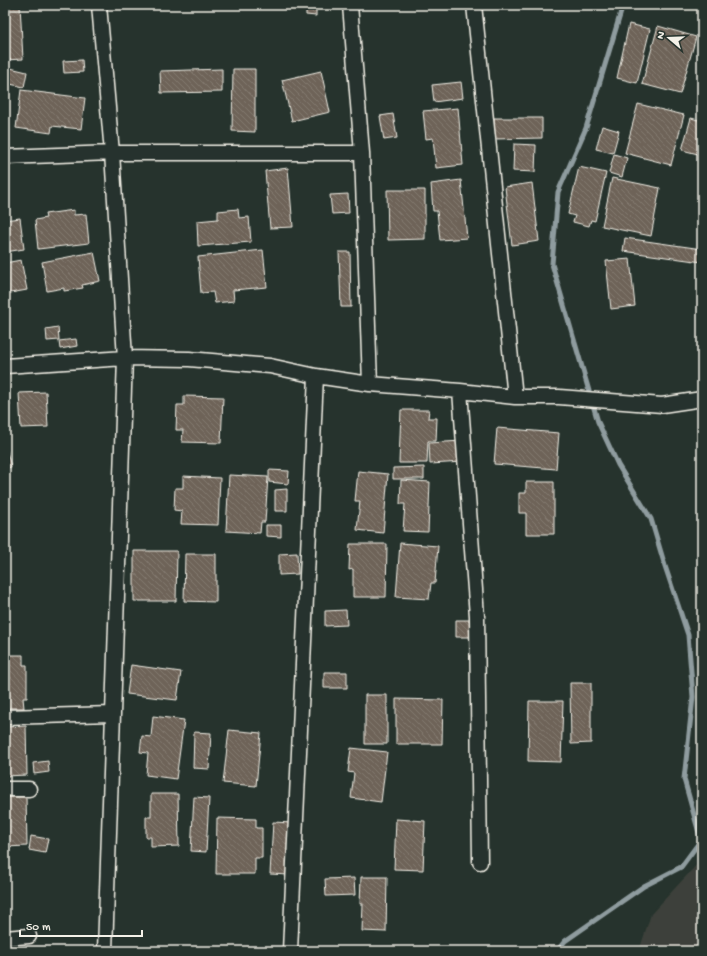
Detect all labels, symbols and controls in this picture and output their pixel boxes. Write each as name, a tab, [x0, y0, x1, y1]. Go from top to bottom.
north arrow	[649, 18, 689, 58]
text: N	[655, 30, 668, 41]
scale bar	[20, 912, 142, 938]
text: 50 m	[26, 921, 51, 935]

